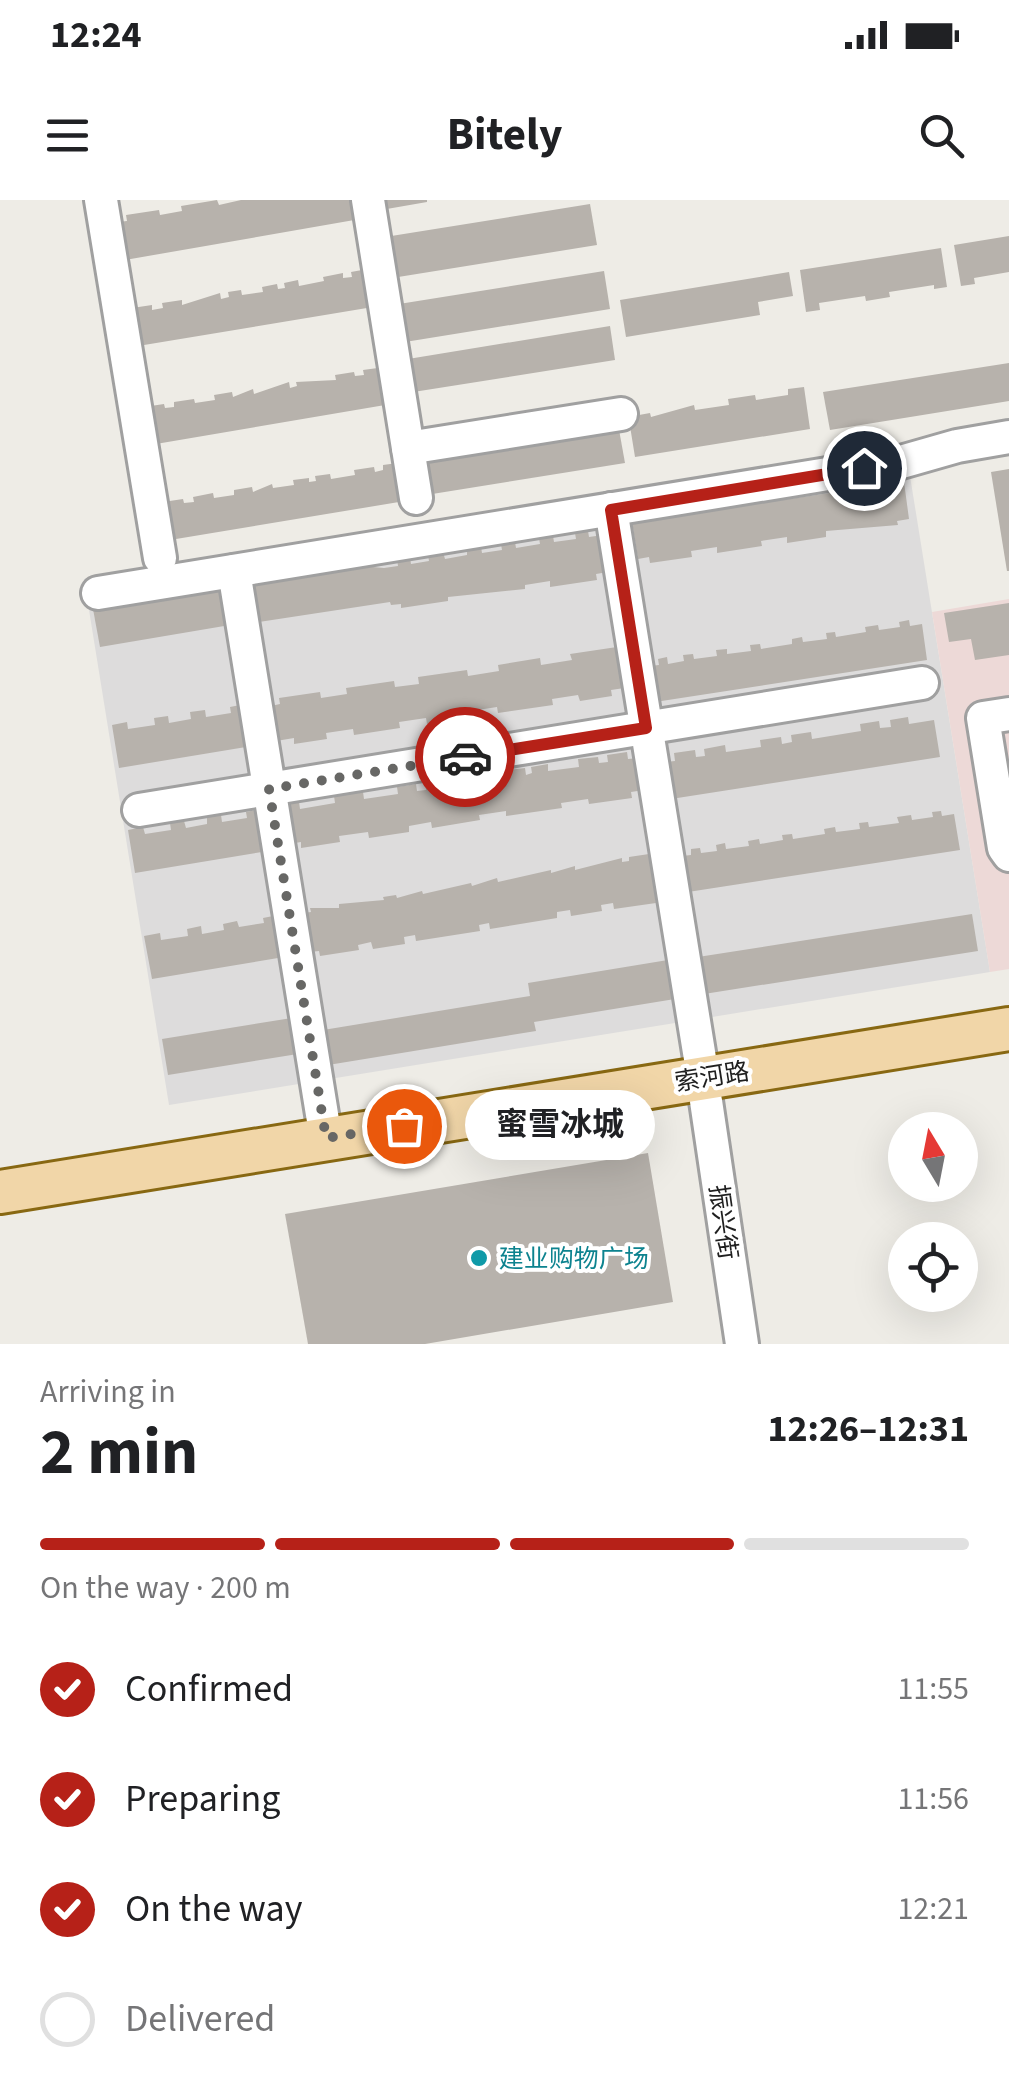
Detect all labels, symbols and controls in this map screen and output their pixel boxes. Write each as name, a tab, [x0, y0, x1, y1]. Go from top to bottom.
text: 12:24	[50, 8, 142, 62]
text: Bitely	[447, 103, 562, 167]
icon: menu	[40, 108, 95, 163]
icon: search	[914, 108, 969, 163]
pin	[822, 426, 907, 511]
icon: home	[837, 441, 892, 496]
courier	[415, 707, 515, 807]
icon: car	[438, 730, 493, 785]
street label: 索河路	[672, 1053, 752, 1101]
pin	[362, 1084, 447, 1169]
callout: 蜜雪冰城	[464, 1091, 654, 1161]
icon: bag	[377, 1099, 432, 1154]
text: 蜜雪冰城	[496, 1102, 624, 1148]
north arrow	[888, 1112, 978, 1202]
map controls	[888, 1112, 978, 1312]
street label: 振兴街	[700, 1182, 746, 1262]
button: locate	[888, 1222, 978, 1312]
place label: 建业购物广场	[499, 1241, 649, 1277]
marker: 建业购物广场	[468, 1247, 490, 1269]
text: Arriving in	[40, 1369, 176, 1415]
text: 12:26–12:31	[767, 1402, 969, 1456]
text: 2 min	[40, 1406, 198, 1499]
text: On the way · 200 m	[40, 1565, 291, 1611]
icon: check	[40, 1662, 95, 1717]
text: Confirmed	[125, 1662, 293, 1716]
text: 11:55	[897, 1666, 969, 1712]
icon: check	[40, 1772, 95, 1827]
text: Preparing	[125, 1772, 280, 1826]
text: 11:56	[897, 1776, 969, 1822]
icon: check	[40, 1882, 95, 1937]
text: On the way	[125, 1882, 302, 1936]
text: 12:21	[897, 1886, 969, 1932]
text: Delivered	[125, 1992, 275, 2046]

